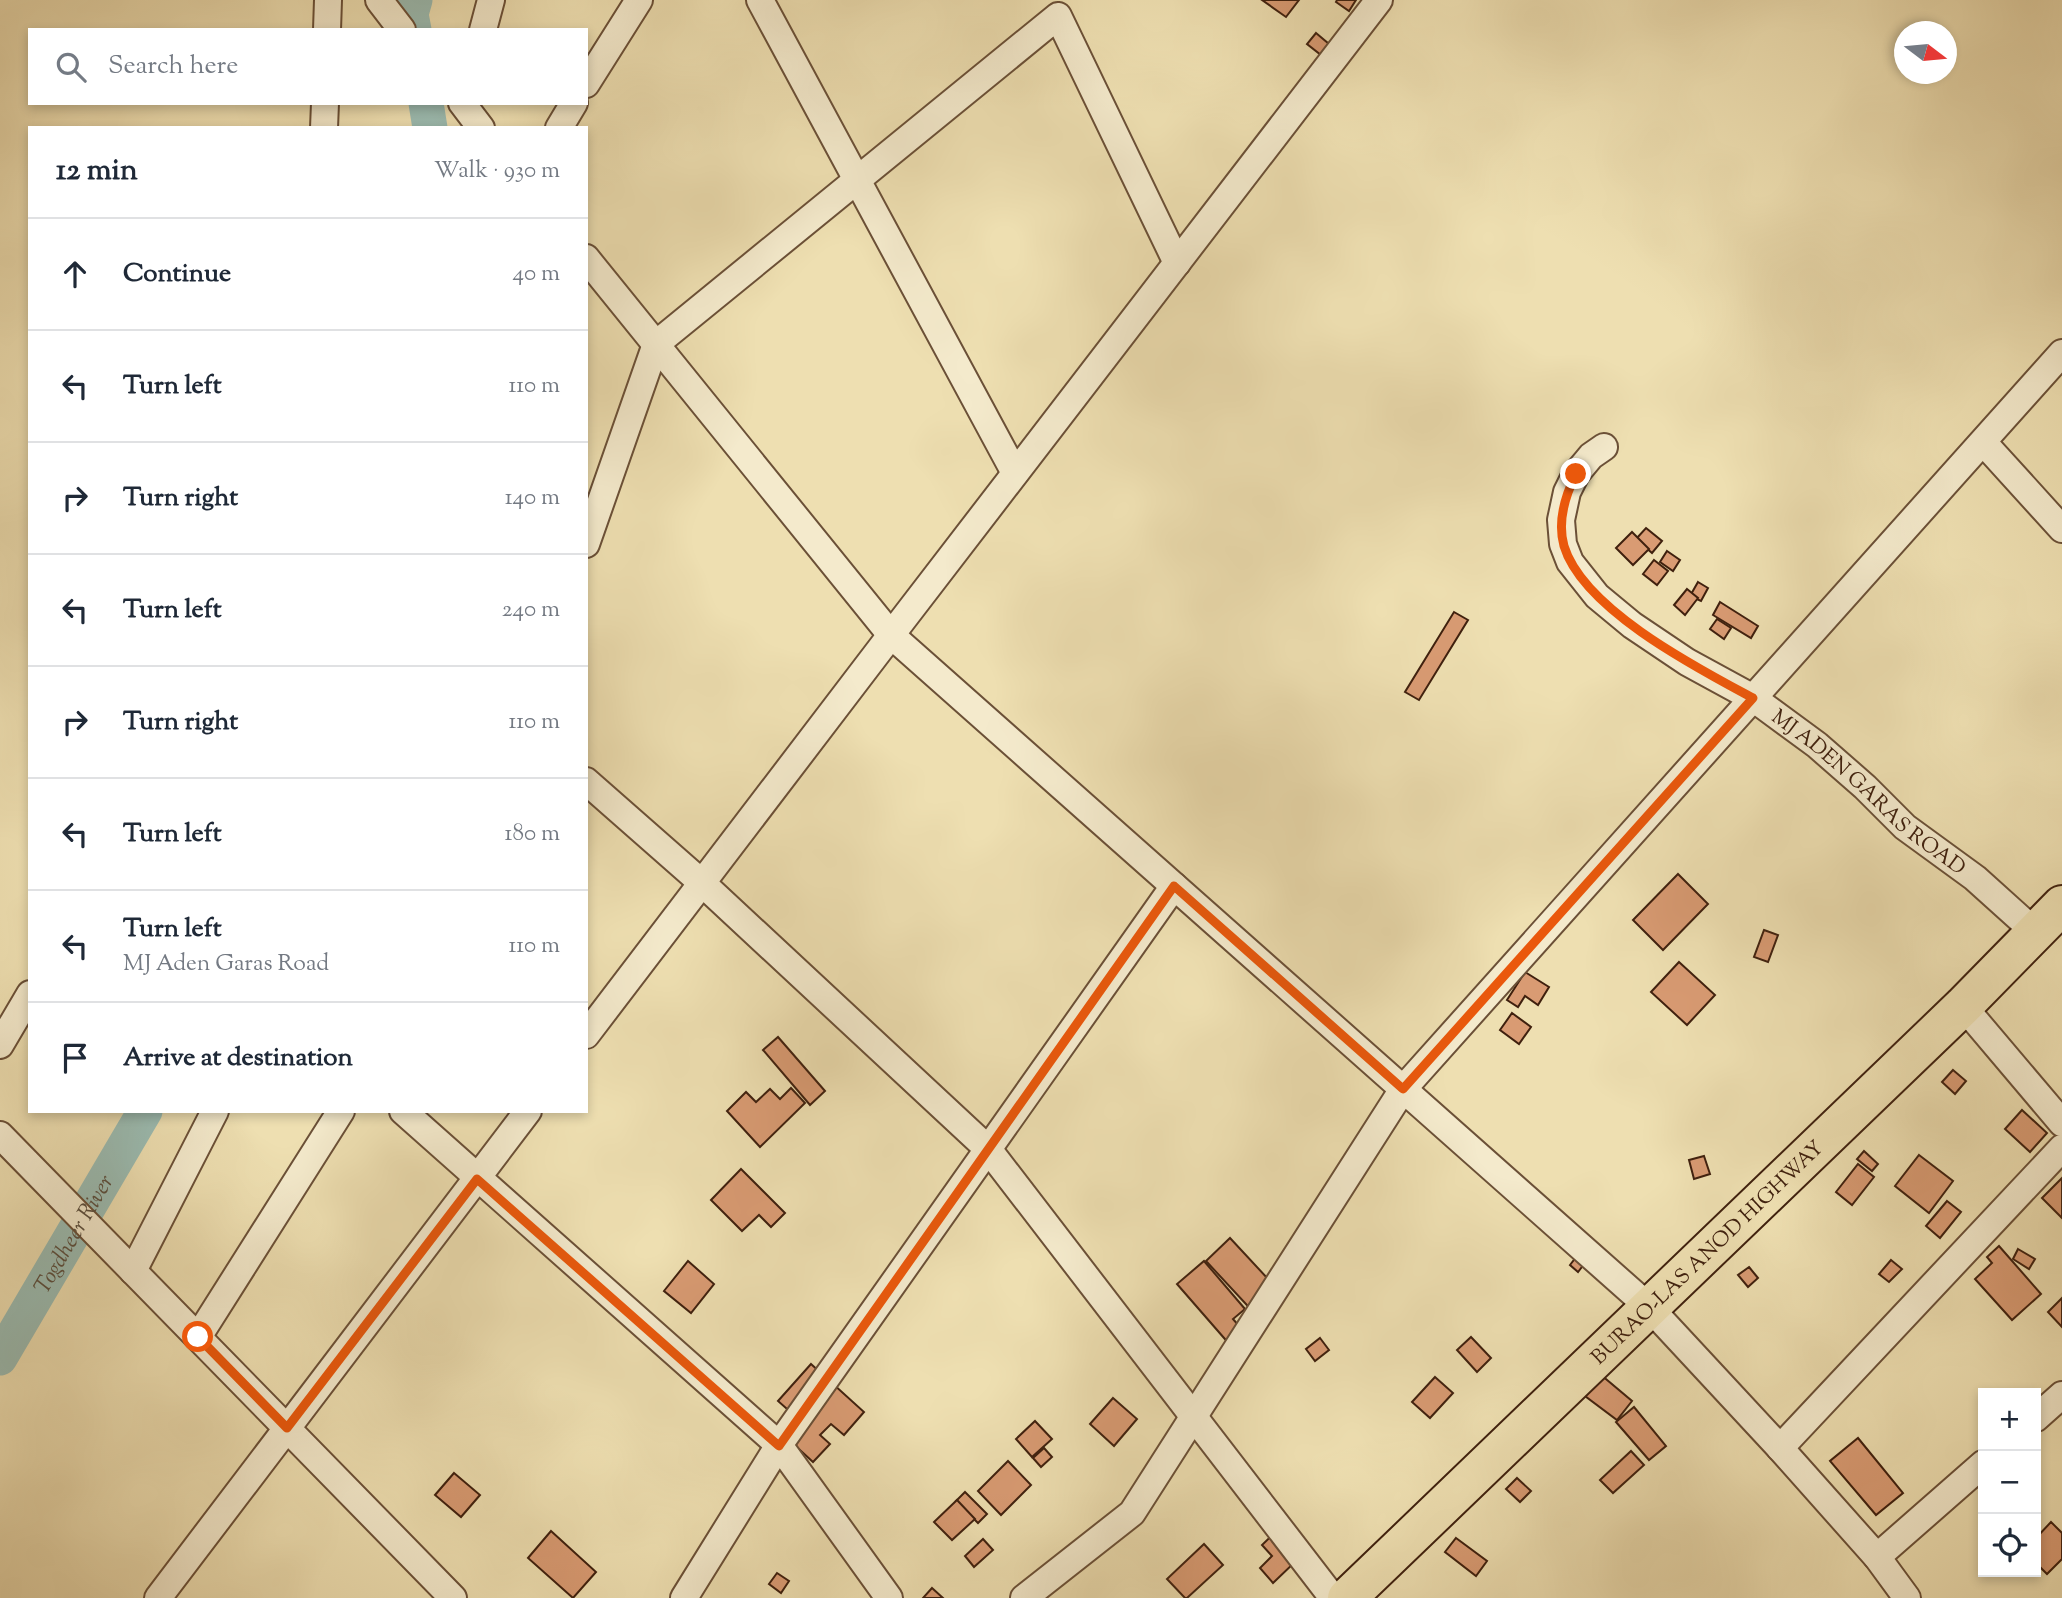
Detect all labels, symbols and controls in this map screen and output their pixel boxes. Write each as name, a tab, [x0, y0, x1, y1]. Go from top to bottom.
north arrow	[1894, 21, 1957, 84]
search box	[28, 28, 588, 105]
icon: search	[52, 48, 90, 86]
text: Search here	[108, 48, 238, 85]
text: 12 min	[56, 150, 138, 193]
text: Walk · 930 m	[434, 155, 560, 188]
icon: ahead	[56, 255, 94, 293]
text: Continue	[123, 256, 231, 293]
text: 40 m	[513, 258, 560, 291]
icon: left	[56, 367, 94, 405]
text: Turn left	[123, 368, 222, 405]
text: 110 m	[509, 370, 560, 403]
route end	[1560, 458, 1591, 489]
icon: right	[56, 479, 94, 517]
text: Turn right	[123, 480, 238, 517]
text: 140 m	[505, 482, 560, 515]
icon: left	[56, 591, 94, 629]
text: Turn left	[123, 592, 222, 629]
text: 240 m	[502, 594, 560, 627]
icon: right	[56, 703, 94, 741]
street label: MJ ADEN GARAS ROAD	[1764, 703, 1971, 883]
text: Turn right	[123, 704, 238, 741]
text: 110 m	[509, 706, 560, 739]
icon: left	[56, 815, 94, 853]
text: Turn left	[123, 816, 222, 853]
text: 180 m	[505, 818, 560, 851]
text: Turn left	[123, 911, 222, 948]
icon: left	[56, 927, 94, 965]
text: 110 m	[509, 930, 560, 963]
text: MJ Aden Garas Road	[123, 948, 329, 981]
icon: arrive	[56, 1039, 94, 1077]
text: Arrive at destination	[123, 1040, 353, 1077]
street label: BURAO-LAS ANOD HIGHWAY	[1585, 1135, 1831, 1373]
water label: Togdheer River	[27, 1169, 123, 1301]
route start	[182, 1321, 213, 1352]
map controls	[1978, 1388, 2041, 1577]
button: +	[1978, 1388, 2041, 1451]
button: −	[1978, 1451, 2041, 1514]
button: locate	[1978, 1514, 2041, 1577]

